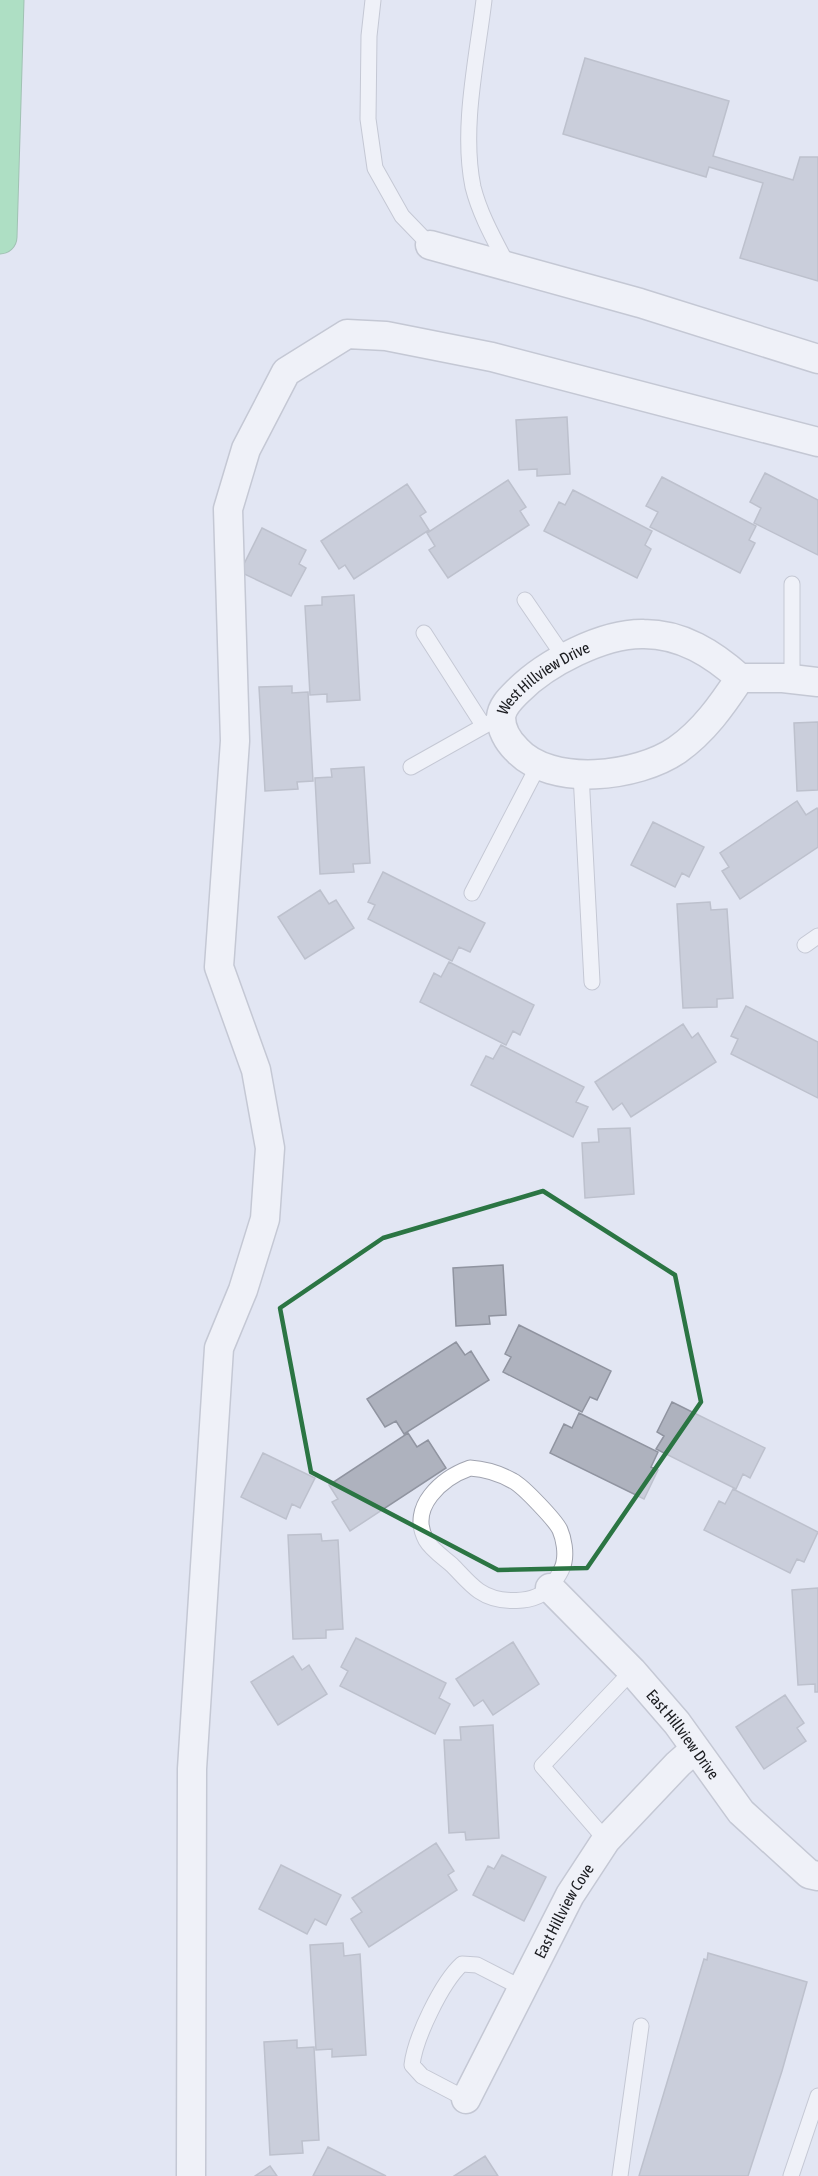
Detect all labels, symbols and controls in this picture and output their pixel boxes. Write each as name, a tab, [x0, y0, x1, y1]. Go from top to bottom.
street label: West Hillview Drive	[493, 638, 592, 717]
street label: East Hillview Drive	[643, 1686, 723, 1782]
street label: East Hillview Cove	[530, 1860, 597, 1961]

